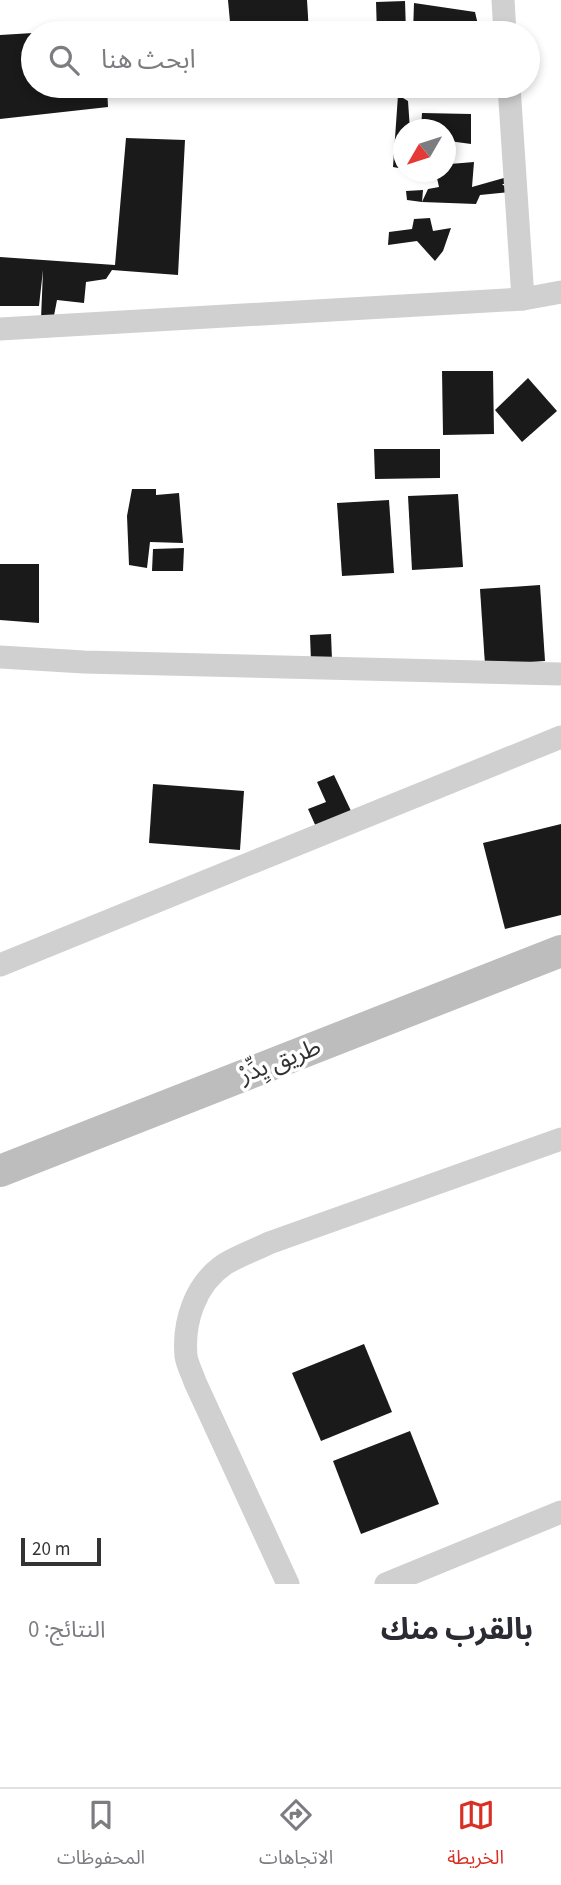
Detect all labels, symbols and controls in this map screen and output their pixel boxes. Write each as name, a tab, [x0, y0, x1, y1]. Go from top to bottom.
search box	[21, 21, 540, 98]
icon: search	[45, 41, 83, 79]
text: ابحث هنا	[101, 41, 196, 78]
north arrow	[393, 119, 456, 182]
street label: طريق يِدِّرْ	[233, 1029, 326, 1093]
scale bar	[21, 1535, 102, 1567]
text: 20 m	[32, 1536, 70, 1563]
text: بالقرب منك	[381, 1608, 533, 1651]
text: النتائج: 0	[28, 1613, 106, 1646]
tab: المحفوظات	[57, 1796, 145, 1878]
tab: الاتجاهات	[259, 1796, 333, 1878]
tab: الخريطة	[447, 1796, 504, 1878]

